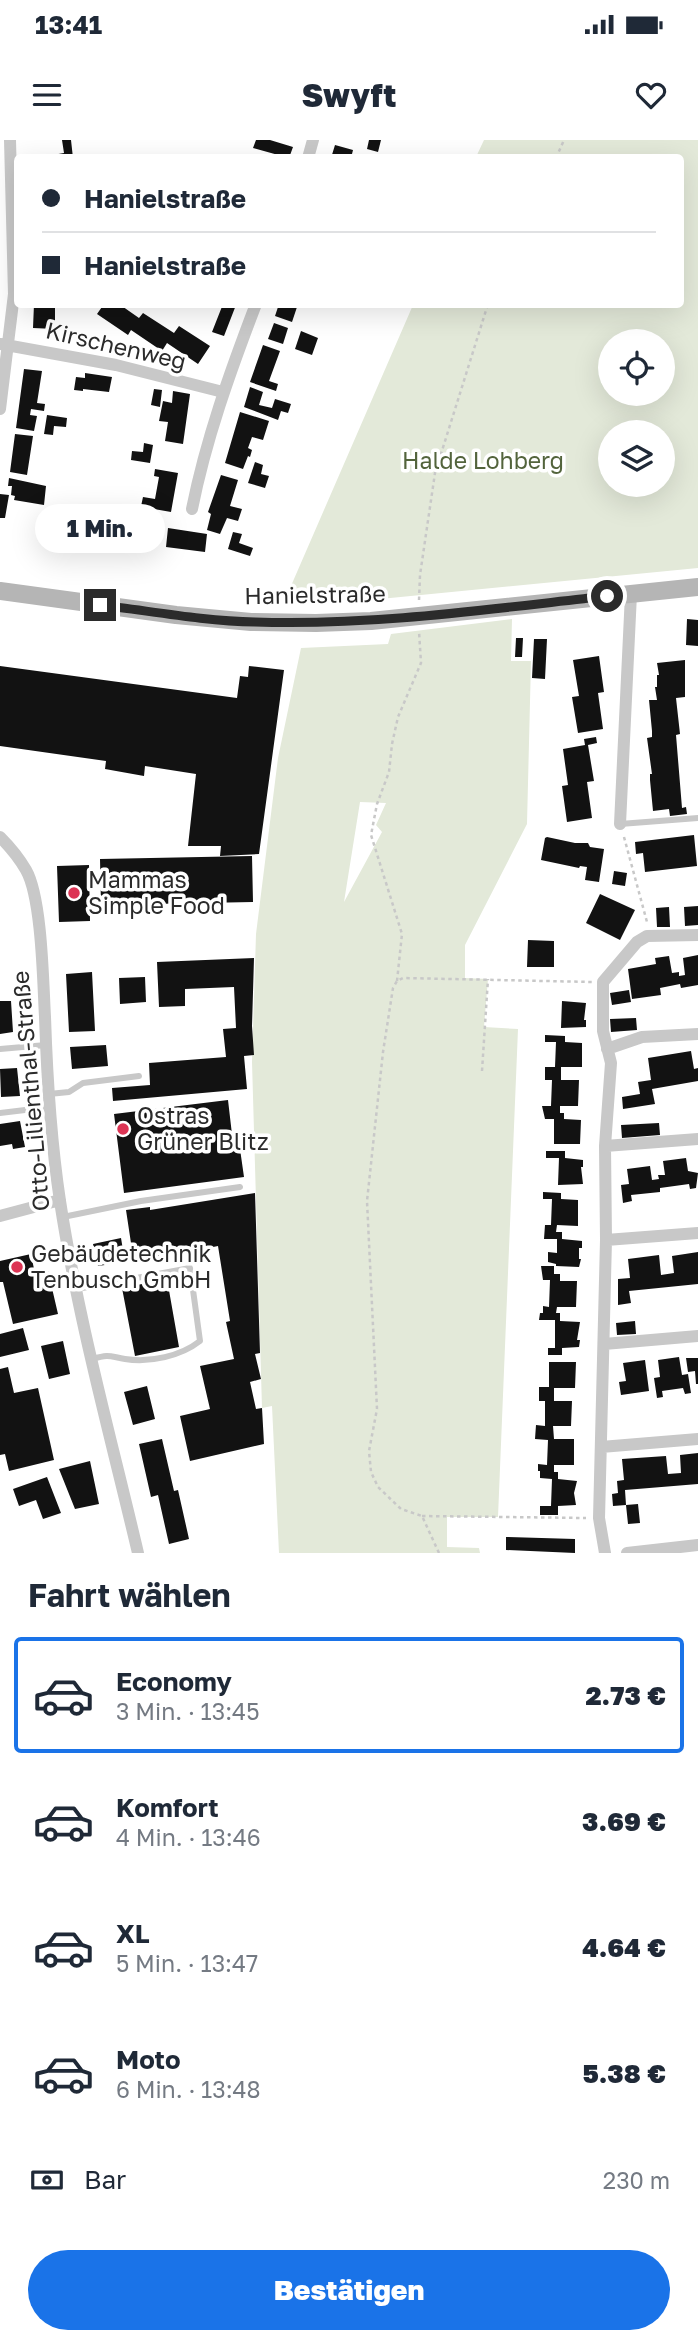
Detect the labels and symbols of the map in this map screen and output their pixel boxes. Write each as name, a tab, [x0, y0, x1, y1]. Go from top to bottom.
street label: Kirschenweg	[43, 315, 189, 375]
park label: Halde Lohberg	[402, 446, 564, 474]
callout: 1 Min.	[35, 504, 165, 552]
street label: Hanielstraße	[244, 579, 386, 609]
route start	[591, 580, 623, 612]
route end	[84, 589, 116, 621]
place label: Mammas Simple Food	[88, 865, 225, 919]
marker: Mammas Simple Food	[66, 885, 82, 901]
street label: Otto-Lilienthal-Straße	[6, 970, 54, 1212]
place label: Ostras Grüner Blitz	[137, 1101, 269, 1155]
marker: Ostras Grüner Blitz	[115, 1121, 131, 1137]
place label: Gebäudetechnik Tenbusch GmbH	[31, 1239, 212, 1293]
marker: Gebäudetechnik Tenbusch GmbH	[9, 1259, 25, 1275]

